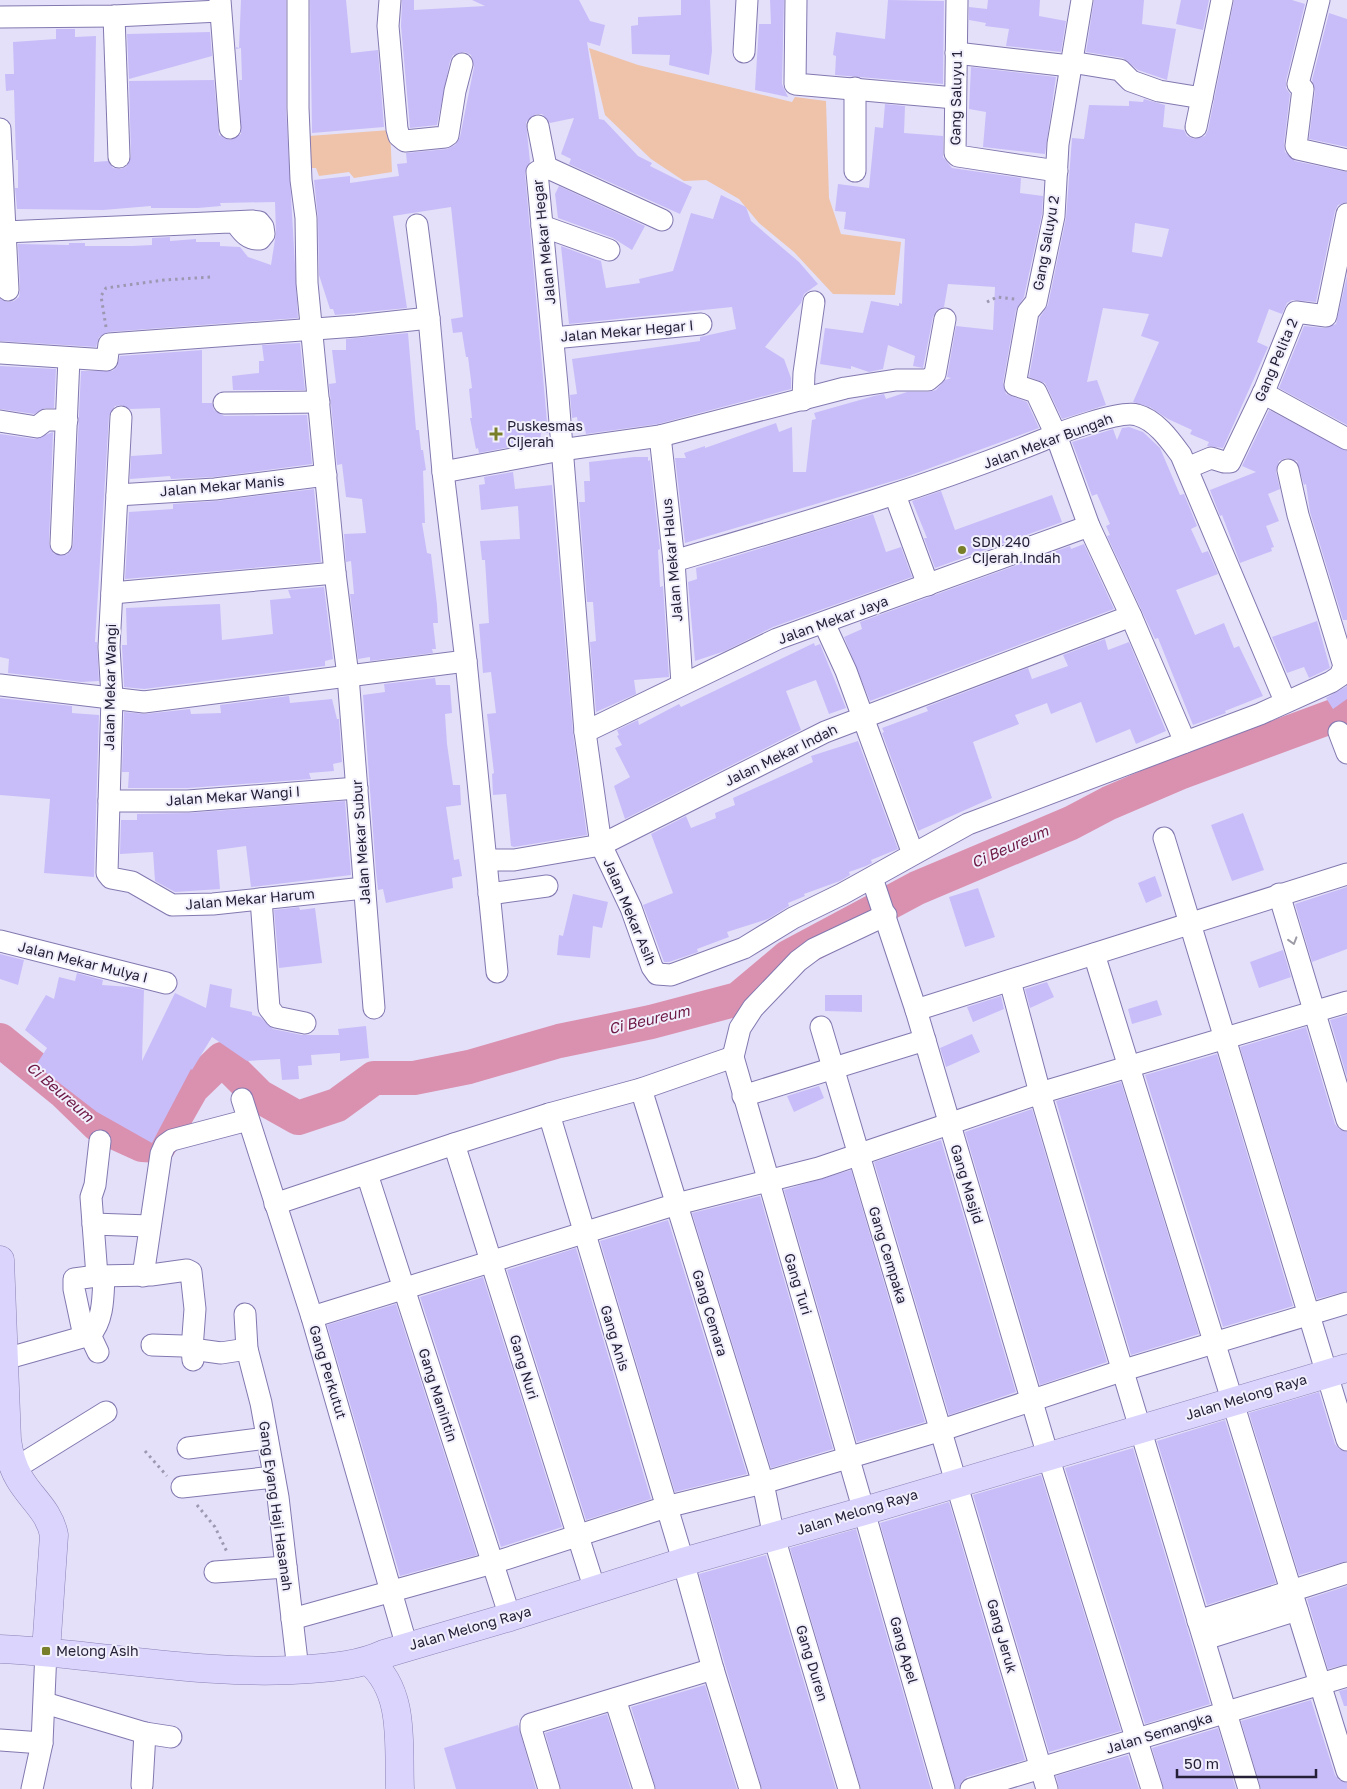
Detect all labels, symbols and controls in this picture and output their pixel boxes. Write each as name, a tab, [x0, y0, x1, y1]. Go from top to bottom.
street label: Gang Saluyu 1	[946, 50, 965, 146]
street label: Jalan Mekar Hegar	[528, 178, 559, 305]
street label: Gang Saluyu 2	[1029, 194, 1062, 292]
street label: Jalan Mekar Hegar I	[560, 316, 694, 345]
street label: Gang Pelita 2	[1250, 316, 1301, 404]
street label: Jalan Mekar Bungah	[981, 409, 1115, 472]
place label: Puskesmas Cijerah	[507, 417, 583, 450]
marker: Puskesmas Cijerah	[489, 427, 503, 441]
street label: Jalan Mekar Manis	[159, 472, 285, 499]
street label: Jalan Mekar Halus	[658, 498, 685, 623]
place label: SDN 240 Cijerah Indah	[972, 533, 1061, 566]
marker: SDN 240 Cijerah Indah	[956, 544, 968, 556]
street label: Jalan Mekar Jaya	[776, 592, 890, 647]
street label: Jalan Mekar Wangi	[100, 623, 119, 751]
street label: Jalan Mekar Indah	[722, 720, 840, 789]
street label: Jalan Mekar Subur	[348, 779, 373, 905]
street label: Jalan Mekar Wangi I	[165, 782, 301, 809]
water label: Ci Beureum	[968, 821, 1052, 871]
street label: Jalan Mekar Asih	[600, 856, 661, 968]
street label: Jalan Mekar Harum	[185, 884, 315, 913]
one-way arrow	[1288, 936, 1298, 944]
street label: Jalan Mekar Mulya I	[17, 937, 150, 986]
water label: Ci Beureum	[607, 1001, 692, 1037]
water label: Ci Beureum	[24, 1057, 98, 1126]
street label: Gang Masjid	[947, 1142, 988, 1226]
street label: Gang Cempaka	[866, 1204, 911, 1306]
street label: Gang Turi	[781, 1251, 816, 1317]
street label: Gang Cemara	[689, 1267, 732, 1358]
street label: Gang Anis	[597, 1303, 633, 1373]
street label: Gang Perkutut	[306, 1323, 351, 1421]
street label: Gang Nuri	[507, 1332, 542, 1401]
street label: Gang Manintin	[415, 1346, 462, 1444]
street label: Jalan Melong Raya	[1183, 1370, 1309, 1423]
street label: Gang Eyang Haji Hasanah	[256, 1420, 297, 1592]
street label: Jalan Melong Raya	[794, 1485, 920, 1538]
street label: Gang Jeruk	[984, 1597, 1021, 1675]
street label: Jalan Melong Raya	[407, 1602, 533, 1653]
street label: Gang Apel	[887, 1614, 922, 1685]
street label: Gang Duren	[793, 1623, 832, 1703]
place label: Melong Asih	[56, 1642, 139, 1659]
marker: Melong Asih	[40, 1645, 52, 1657]
street label: Jalan Semangka	[1104, 1708, 1214, 1757]
scale bar	[1177, 1746, 1316, 1778]
text: 50 m	[1184, 1754, 1219, 1772]

